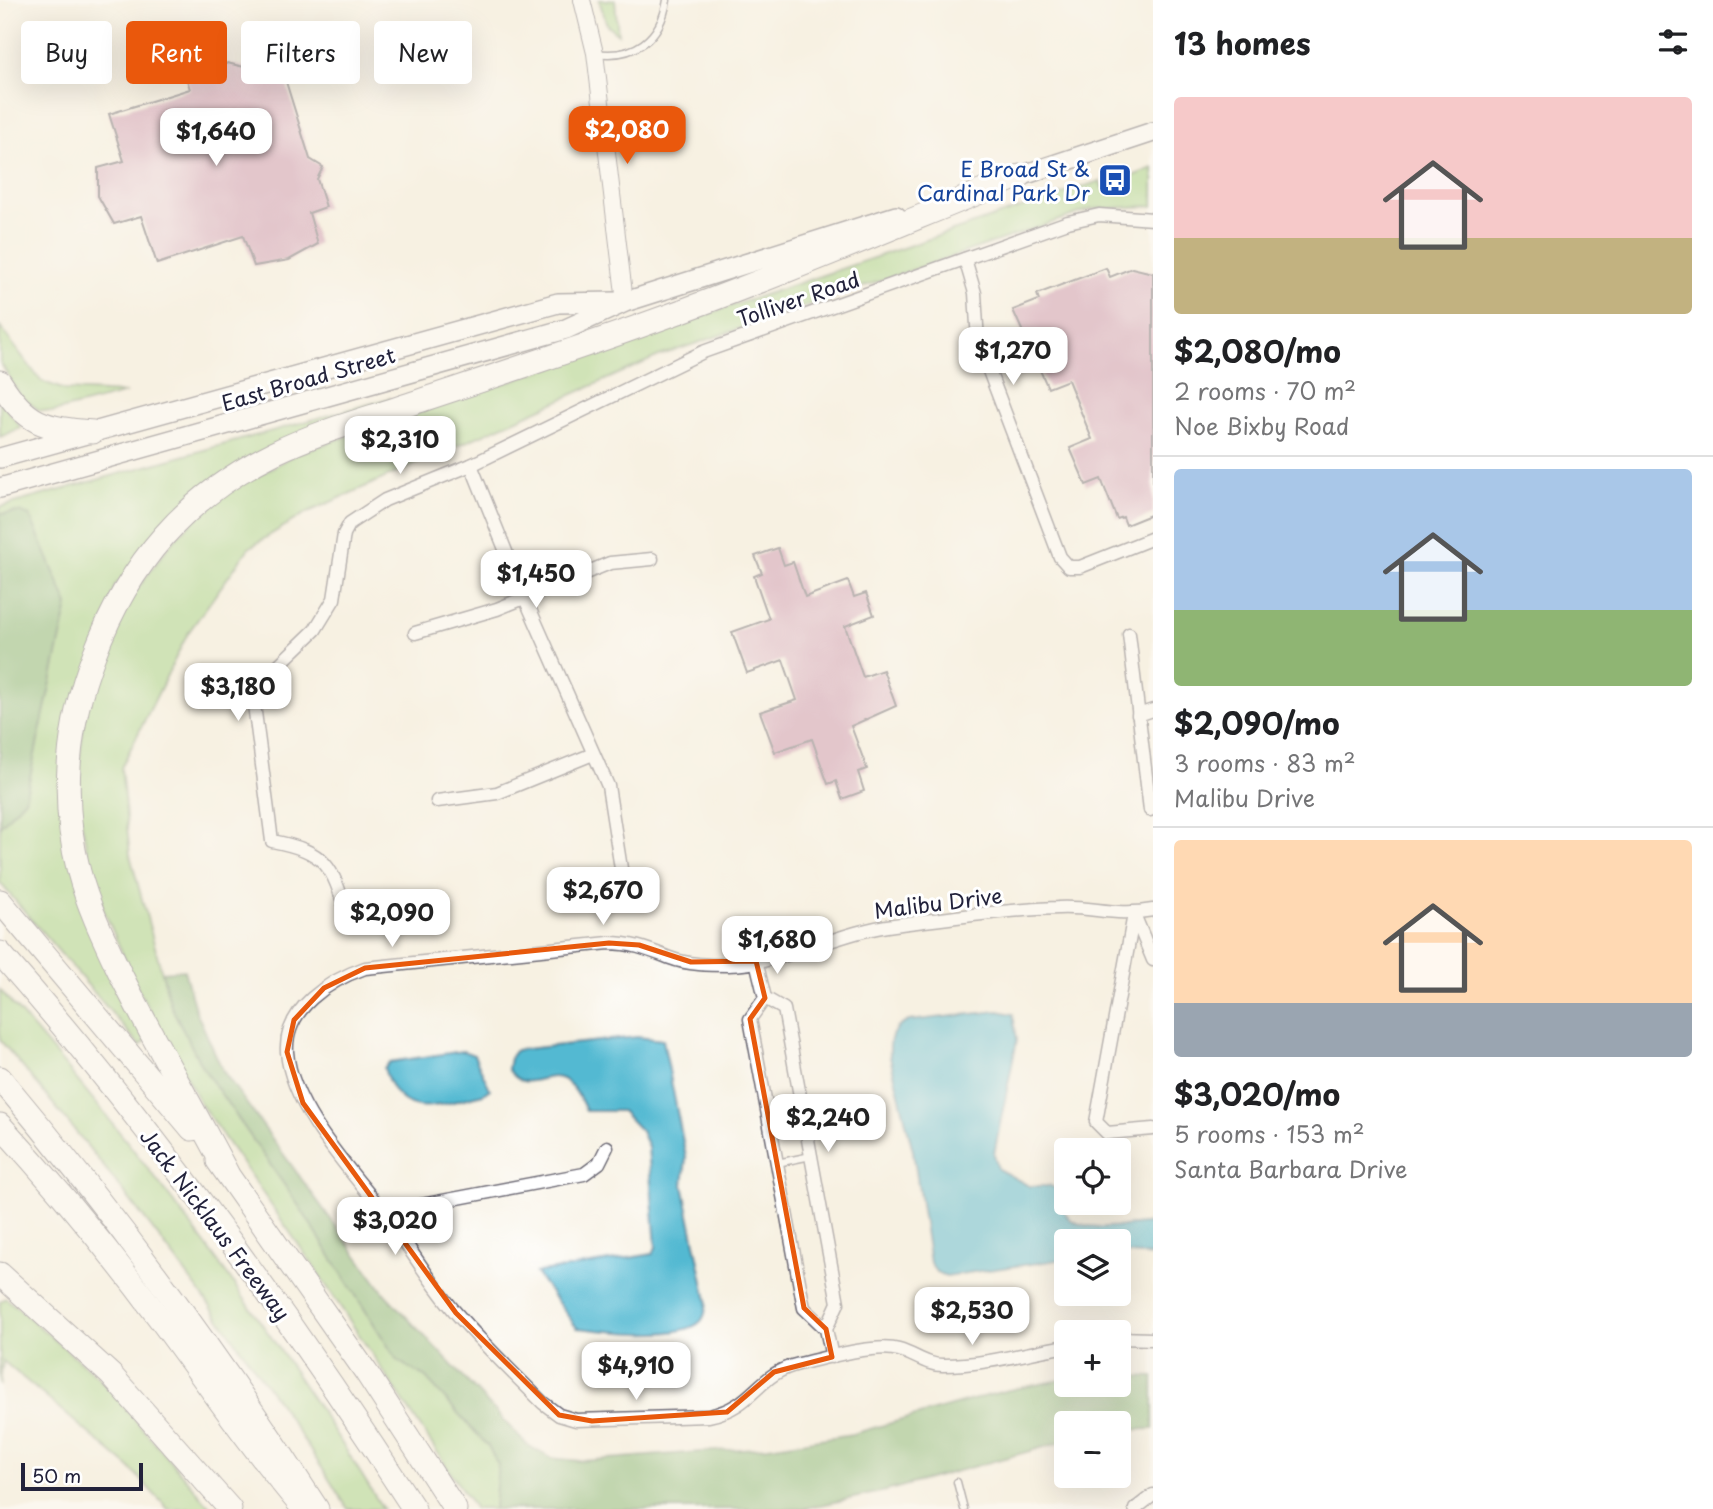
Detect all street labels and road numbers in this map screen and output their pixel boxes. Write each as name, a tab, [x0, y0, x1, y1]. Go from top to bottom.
street label: Tolliver Road	[732, 262, 864, 334]
street label: East Broad Street	[217, 338, 399, 418]
street label: Malibu Drive	[872, 878, 1004, 926]
street label: Jack Nicklaus Freeway	[133, 1121, 299, 1327]

